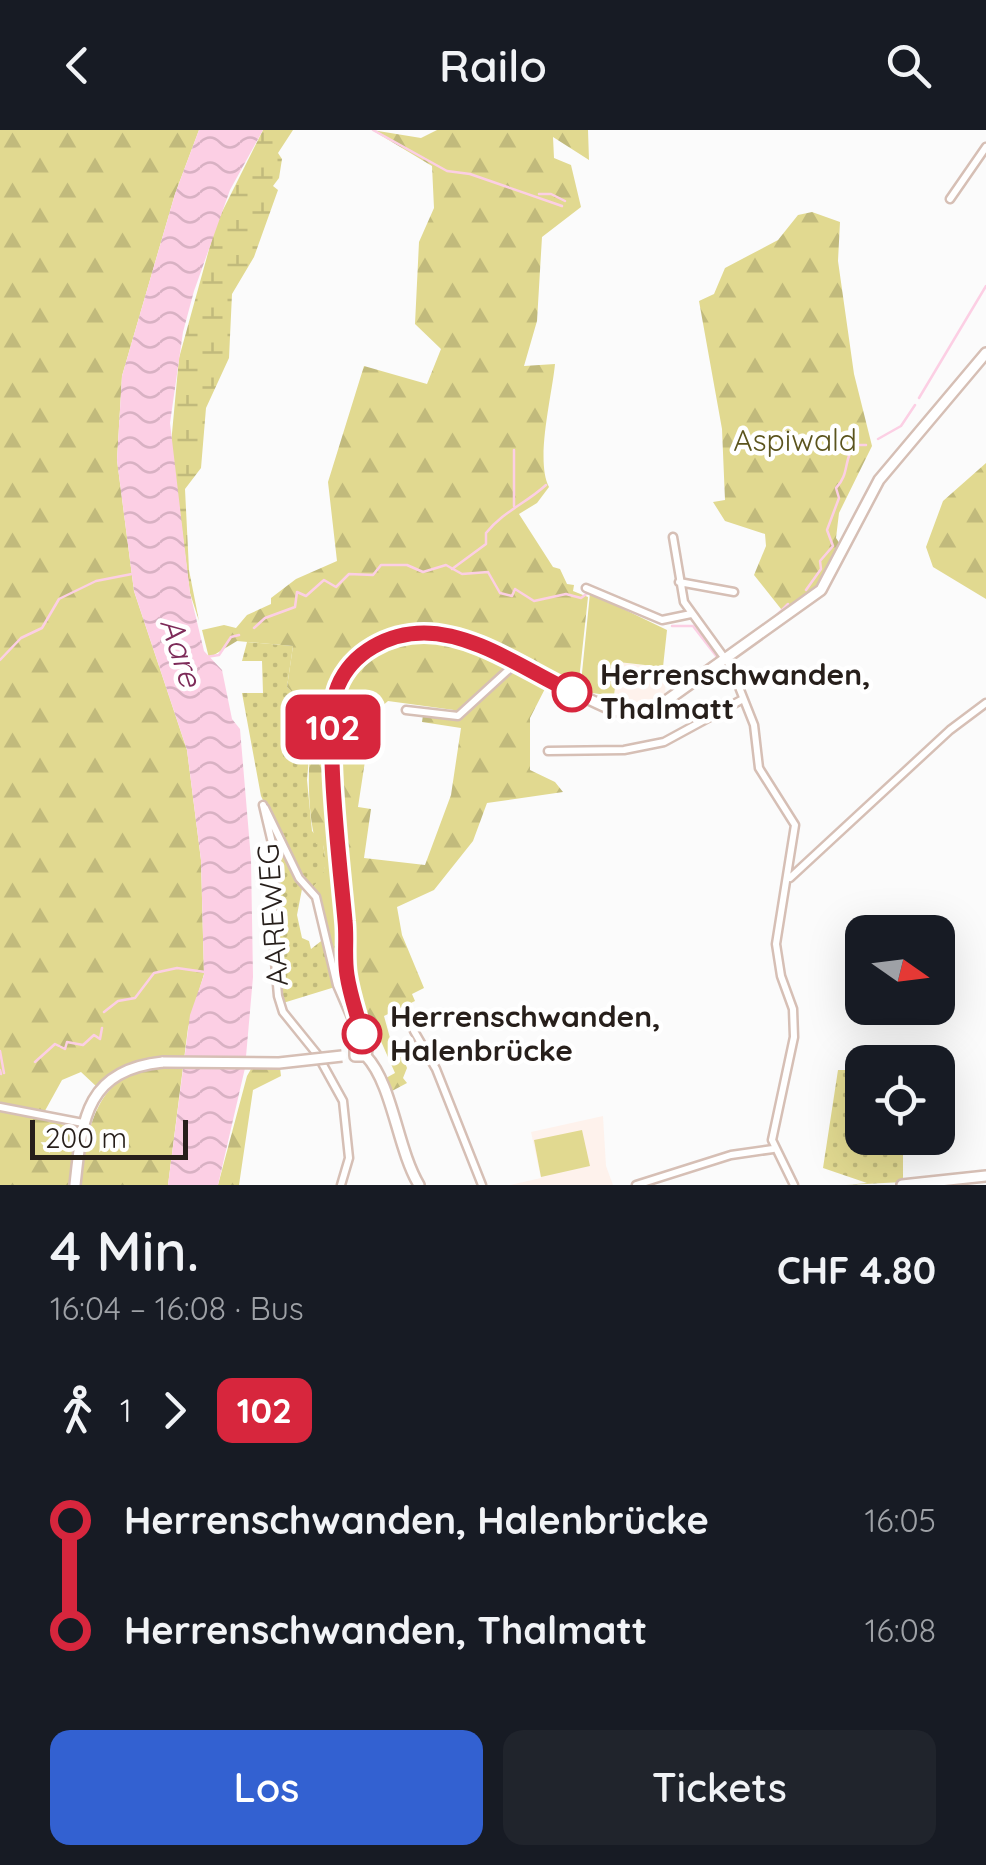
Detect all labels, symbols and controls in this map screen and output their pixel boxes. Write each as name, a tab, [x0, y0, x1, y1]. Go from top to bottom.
text: Railo	[439, 37, 547, 93]
icon: back	[50, 38, 105, 93]
icon: search	[881, 38, 936, 93]
park label: Aspiwald	[733, 421, 857, 459]
water label: Aare	[152, 612, 212, 693]
place label: Herrenschwanden, Thalmatt	[600, 655, 870, 727]
marker: Herrenschwanden, Thalmatt	[553, 673, 591, 711]
line badge: 102	[276, 694, 390, 760]
text: 102	[305, 705, 361, 749]
street label: AAREWEG	[248, 842, 296, 988]
north arrow	[845, 915, 955, 1025]
map controls	[845, 915, 955, 1155]
place label: Herrenschwanden, Halenbrücke	[390, 997, 660, 1069]
marker: Herrenschwanden, Halenbrücke	[343, 1015, 381, 1053]
button: locate	[845, 1045, 955, 1155]
scale bar	[30, 1115, 188, 1160]
text: 200 m	[45, 1120, 127, 1155]
text: 4 Min.	[50, 1216, 199, 1285]
text: CHF 4.80	[777, 1246, 936, 1294]
text: 16:04 – 16:08 · Bus	[50, 1288, 304, 1328]
icon: walk	[50, 1383, 105, 1438]
icon: forward	[147, 1383, 202, 1438]
text: 102	[237, 1388, 292, 1432]
text: 1	[120, 1390, 132, 1430]
text: Herrenschwanden, Halenbrücke	[124, 1496, 709, 1544]
text: 16:05	[864, 1500, 936, 1540]
text: Herrenschwanden, Thalmatt	[124, 1606, 647, 1654]
text: 16:08	[865, 1610, 936, 1650]
button: Los	[50, 1730, 483, 1845]
button: Tickets	[503, 1730, 936, 1845]

